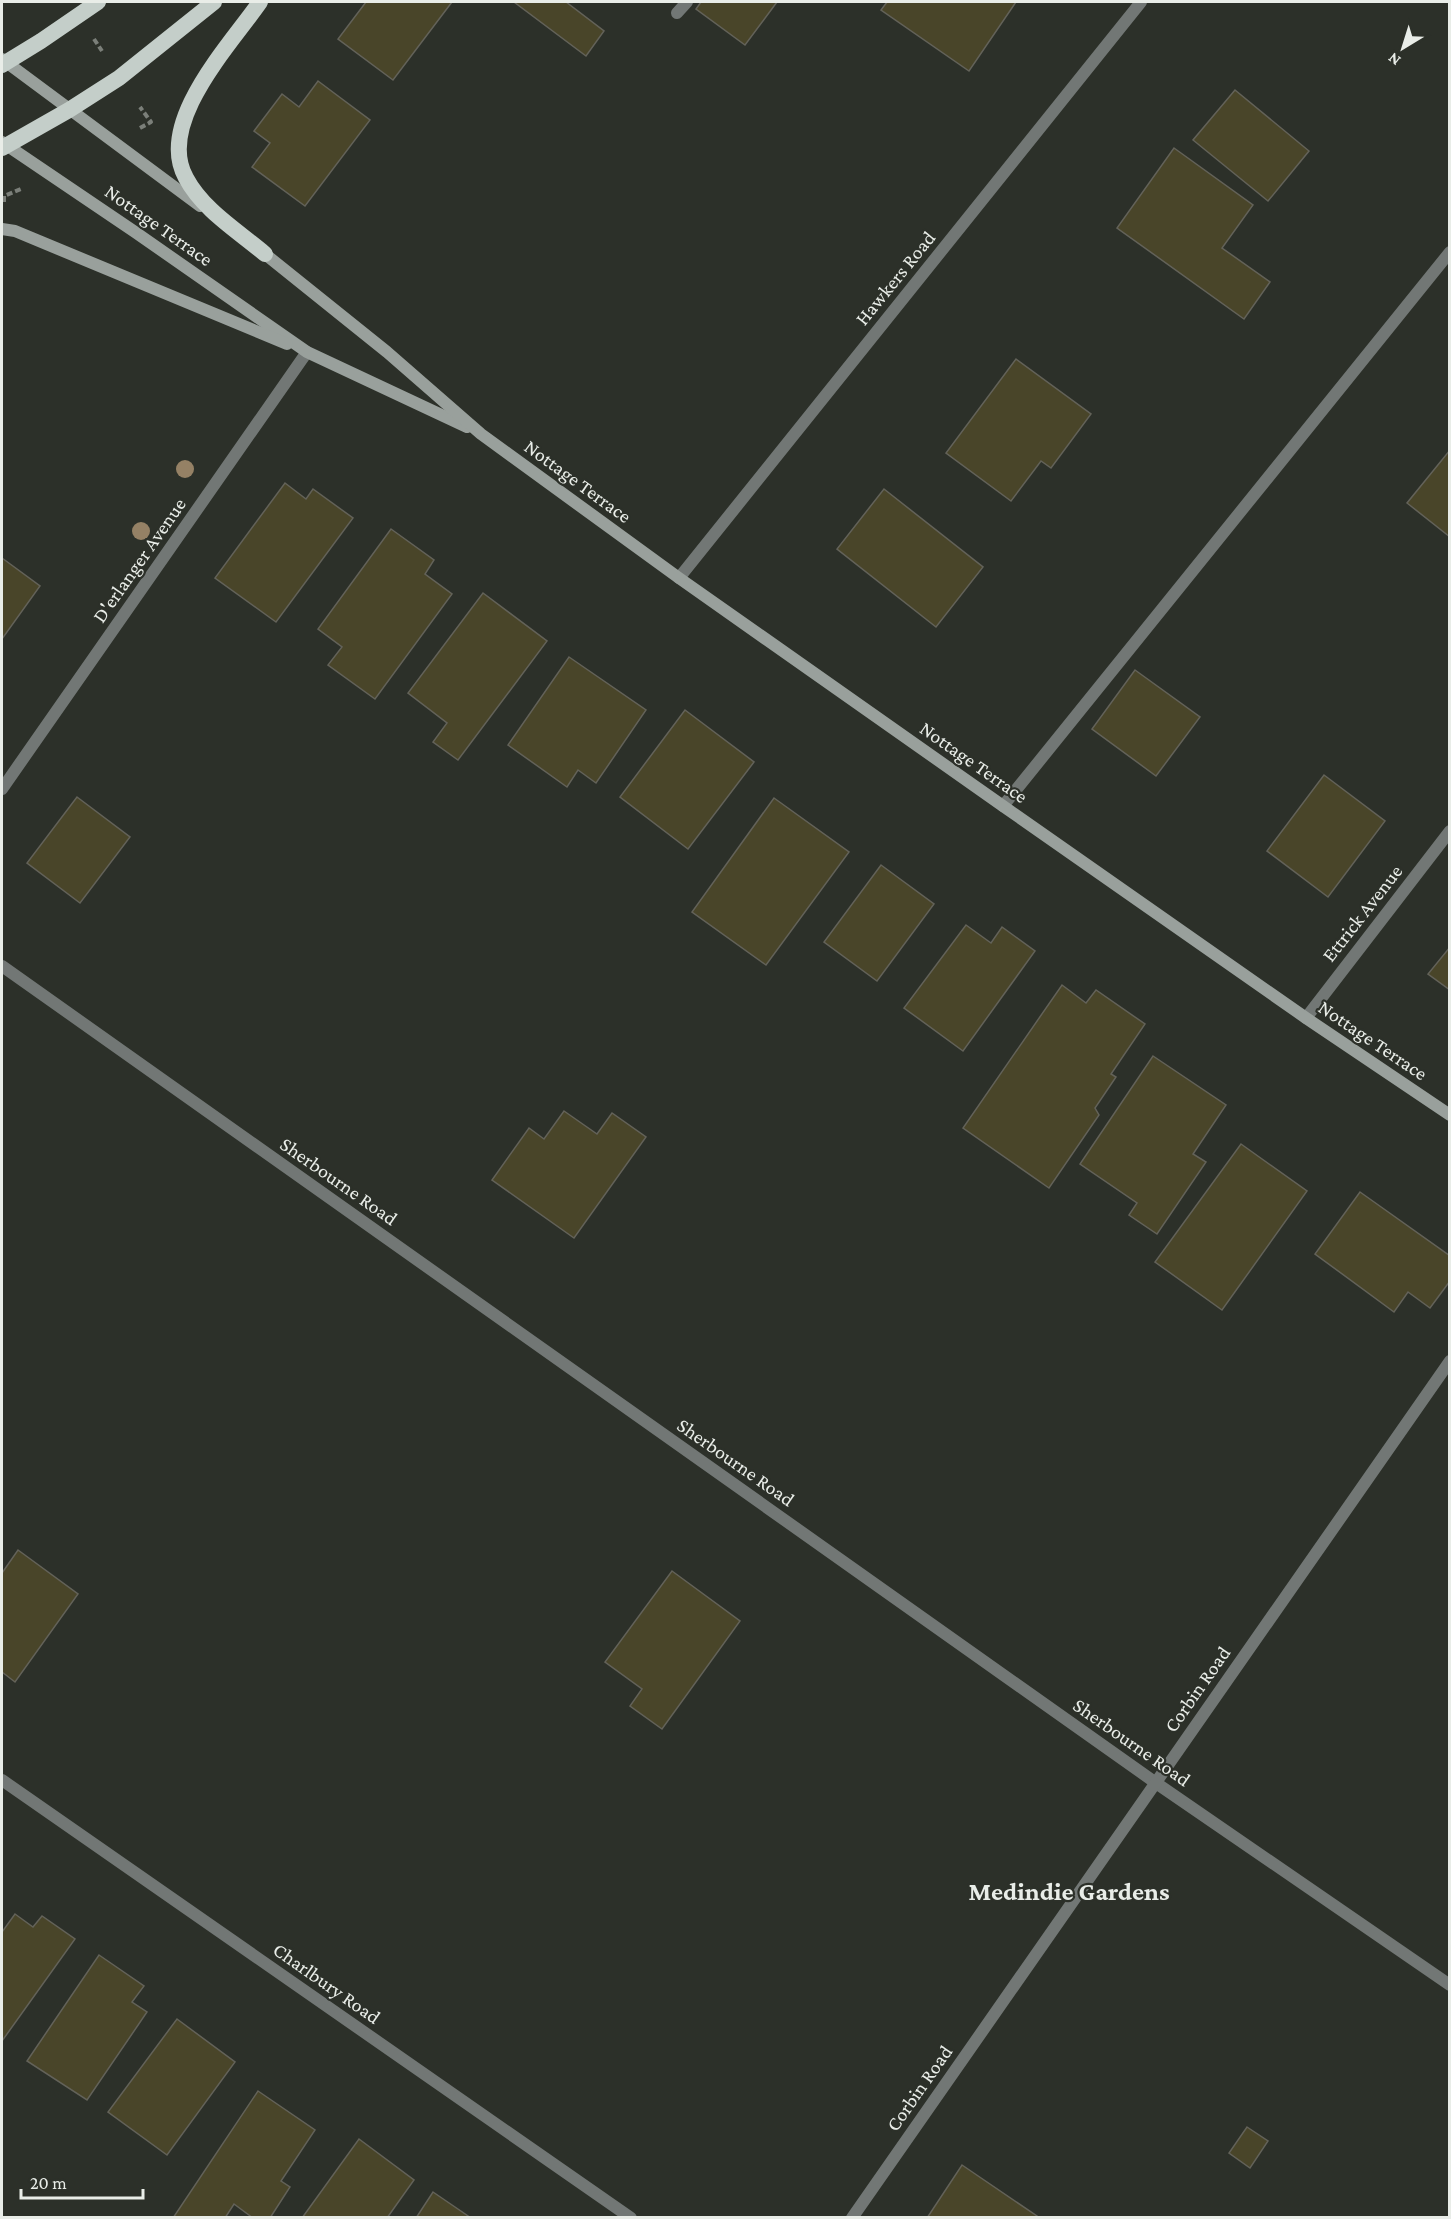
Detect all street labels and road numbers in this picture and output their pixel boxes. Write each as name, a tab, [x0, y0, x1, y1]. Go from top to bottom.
street label: Nottage Terrace	[100, 180, 217, 271]
street label: Hawkers Road	[850, 226, 940, 329]
street label: Nottage Terrace	[520, 435, 636, 528]
street label: D'erlanger Avenue	[88, 493, 191, 627]
street label: Nottage Terrace	[915, 717, 1032, 808]
street label: Ettrick Avenue	[1317, 860, 1407, 966]
street label: Nottage Terrace	[1314, 996, 1432, 1085]
street label: Sherbourne Road	[276, 1133, 402, 1230]
street label: Sherbourne Road	[673, 1414, 799, 1511]
street label: Corbin Road	[1160, 1642, 1235, 1736]
street label: Sherbourne Road	[1069, 1694, 1195, 1791]
street label: Charlbury Road	[269, 1938, 385, 2029]
street label: Corbin Road	[882, 2041, 957, 2135]

